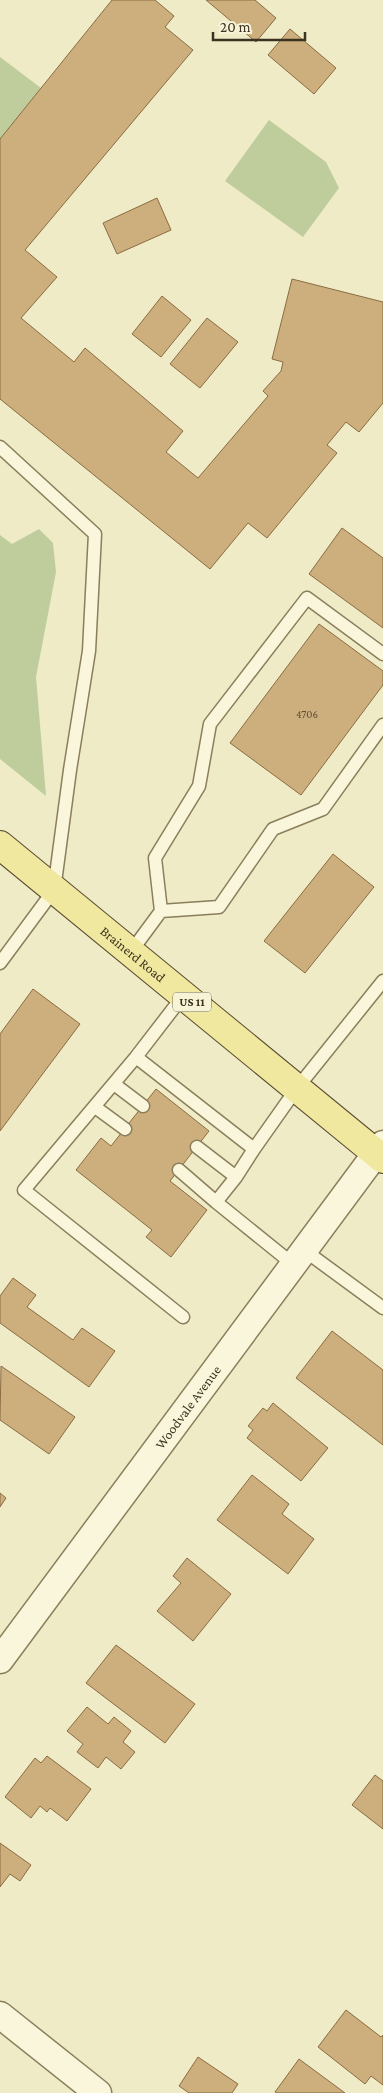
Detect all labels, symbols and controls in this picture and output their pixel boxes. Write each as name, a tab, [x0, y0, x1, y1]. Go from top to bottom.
scale bar	[213, 10, 306, 42]
text: 20 m	[220, 19, 251, 35]
house number: 4706	[296, 708, 318, 720]
street label: Brainerd Road	[97, 923, 169, 986]
road number: US 11	[173, 992, 211, 1012]
street label: Woodvale Avenue	[151, 1362, 224, 1452]

